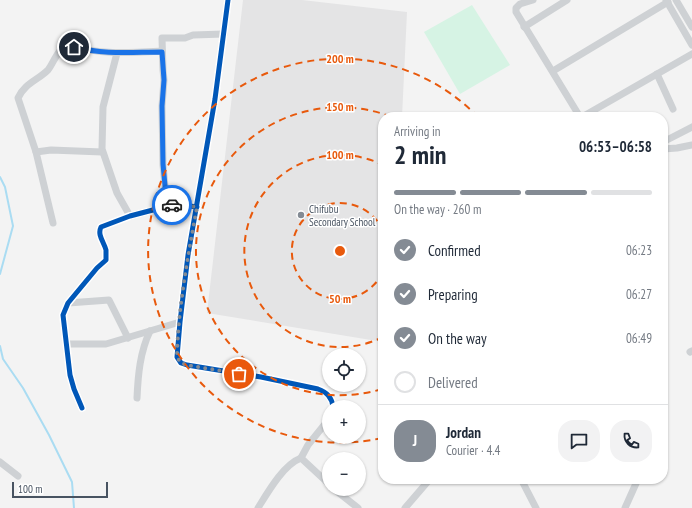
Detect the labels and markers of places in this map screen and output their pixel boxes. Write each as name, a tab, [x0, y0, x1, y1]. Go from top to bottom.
pin	[57, 30, 91, 64]
place label: Chifubu Secondary School	[309, 202, 376, 229]
marker: Chifubu Secondary School	[296, 210, 306, 220]
centre of rings	[333, 244, 347, 258]
pin	[222, 357, 256, 391]

